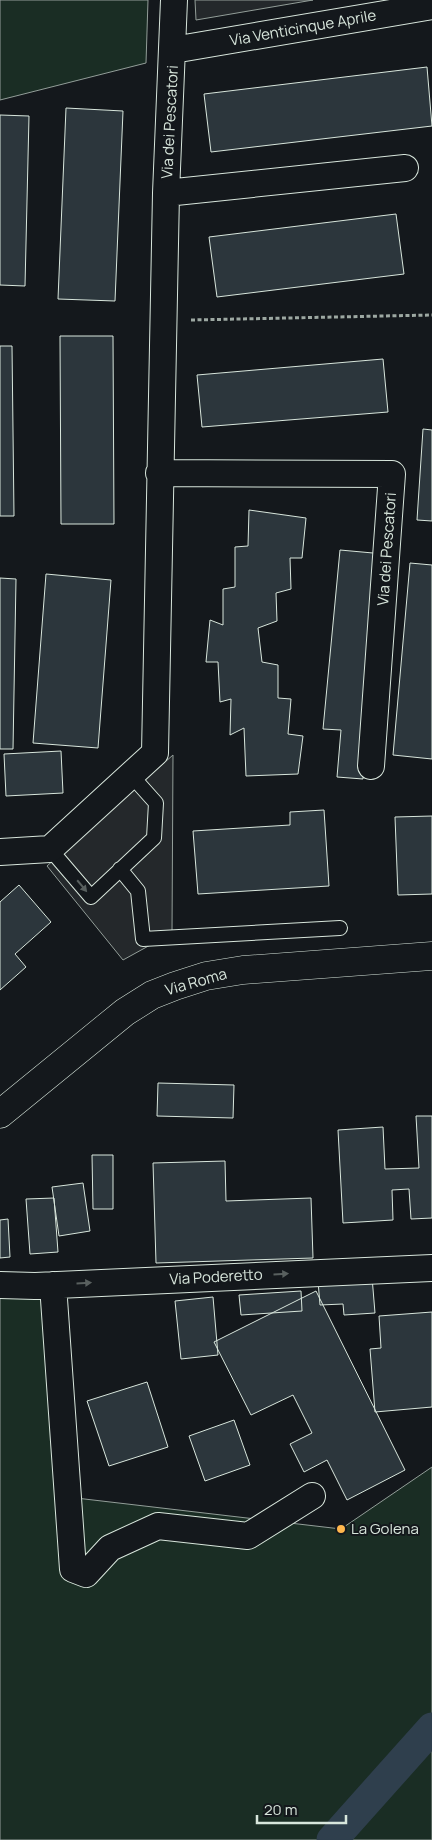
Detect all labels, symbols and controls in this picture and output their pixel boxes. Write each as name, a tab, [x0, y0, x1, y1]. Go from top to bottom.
street label: Via Venticinque Aprile	[228, 4, 378, 51]
street label: Via dei Pescatori	[156, 65, 183, 179]
street label: Via dei Pescatori	[372, 492, 401, 606]
one-way arrow	[76, 880, 88, 892]
street label: Via Roma	[163, 963, 229, 1000]
street label: Via Poderetto	[169, 1264, 263, 1289]
one-way arrow	[273, 1270, 289, 1278]
one-way arrow	[76, 1279, 92, 1287]
place label: La Golena	[351, 1518, 419, 1539]
marker: La Golena	[335, 1523, 347, 1535]
scale bar	[257, 1792, 346, 1824]
text: 20 m	[264, 1799, 297, 1820]

